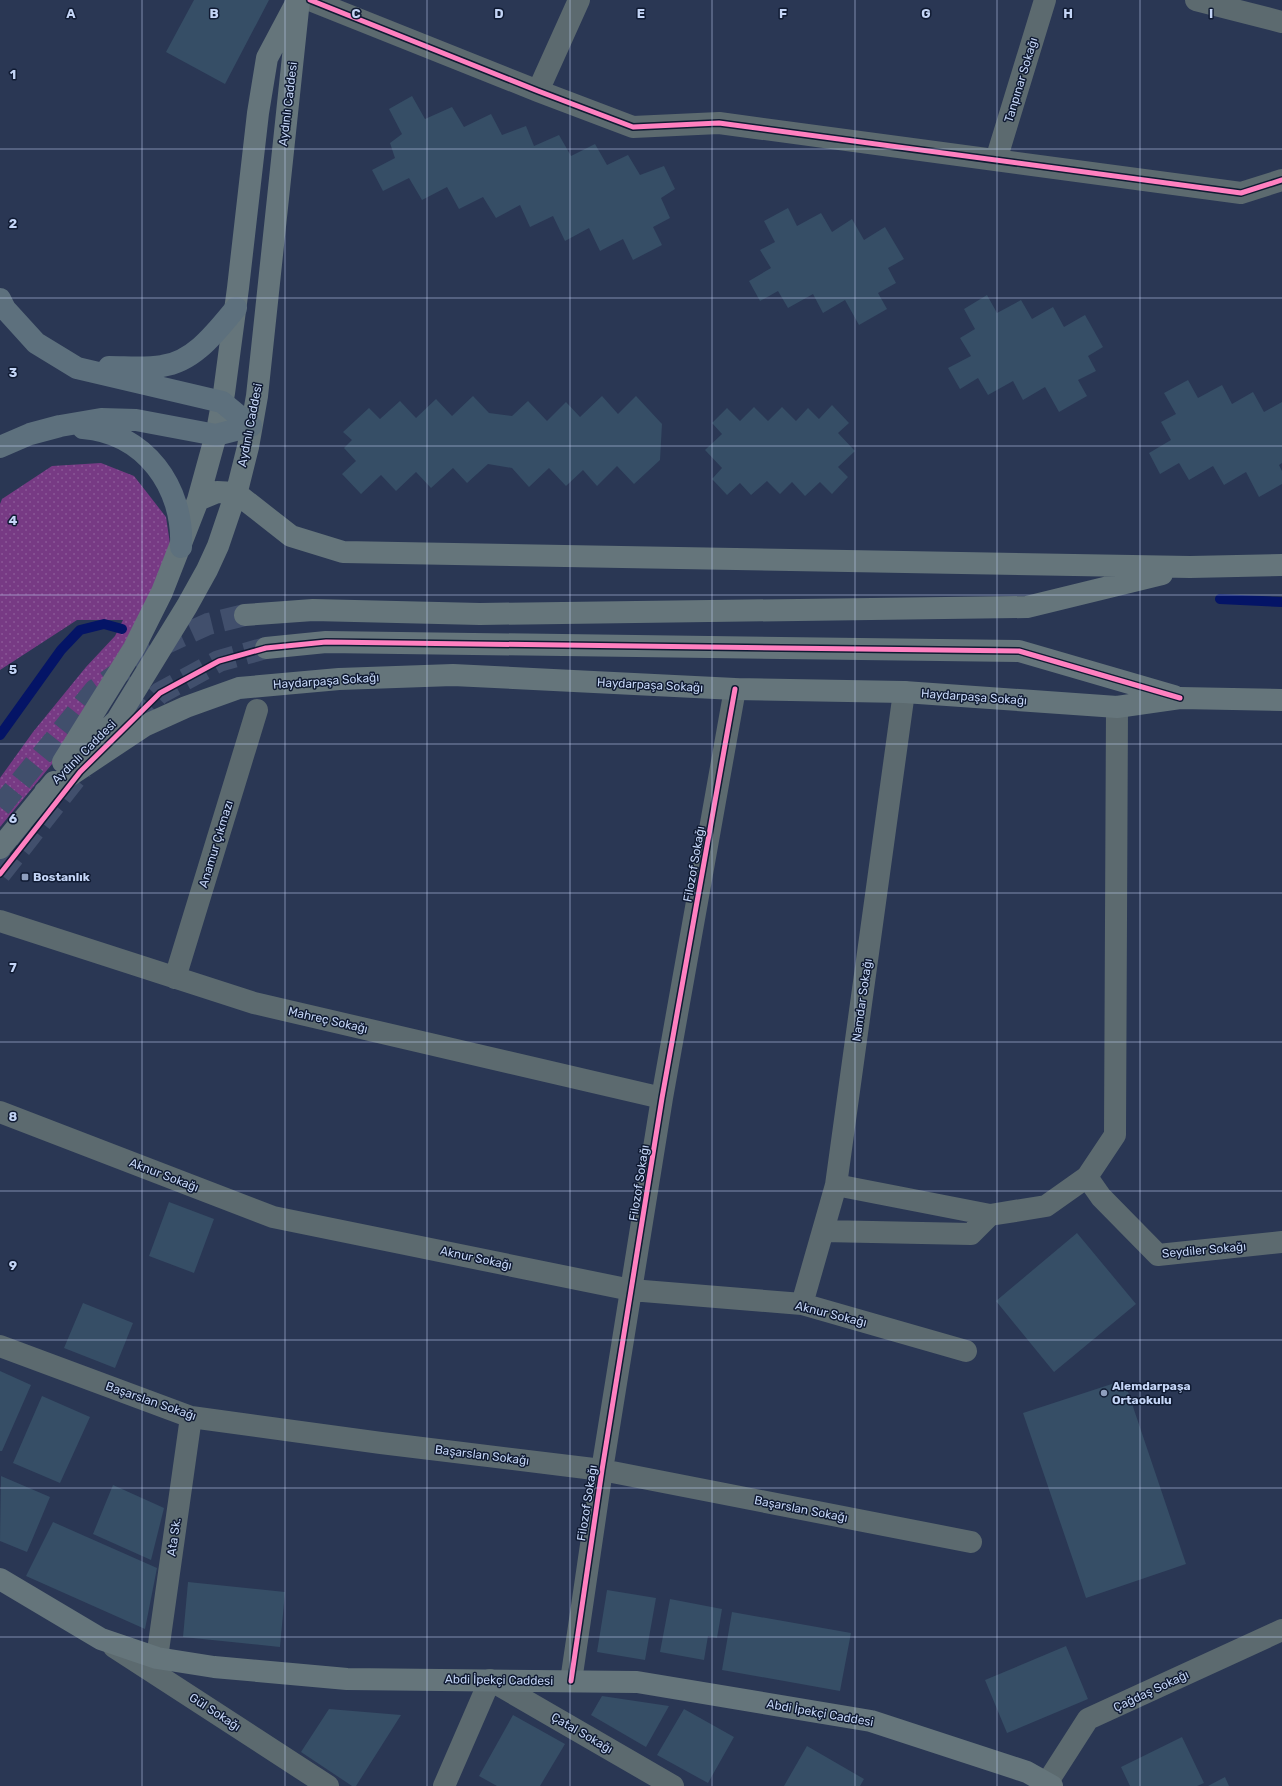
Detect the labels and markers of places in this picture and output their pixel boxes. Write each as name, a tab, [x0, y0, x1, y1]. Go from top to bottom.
place label: Bostanlık	[33, 870, 90, 884]
marker: Bostanlık	[20, 872, 30, 882]
place label: Alemdarpaşa Ortaokulu	[1112, 1379, 1191, 1407]
marker: Alemdarpaşa Ortaokulu	[1099, 1388, 1109, 1398]

